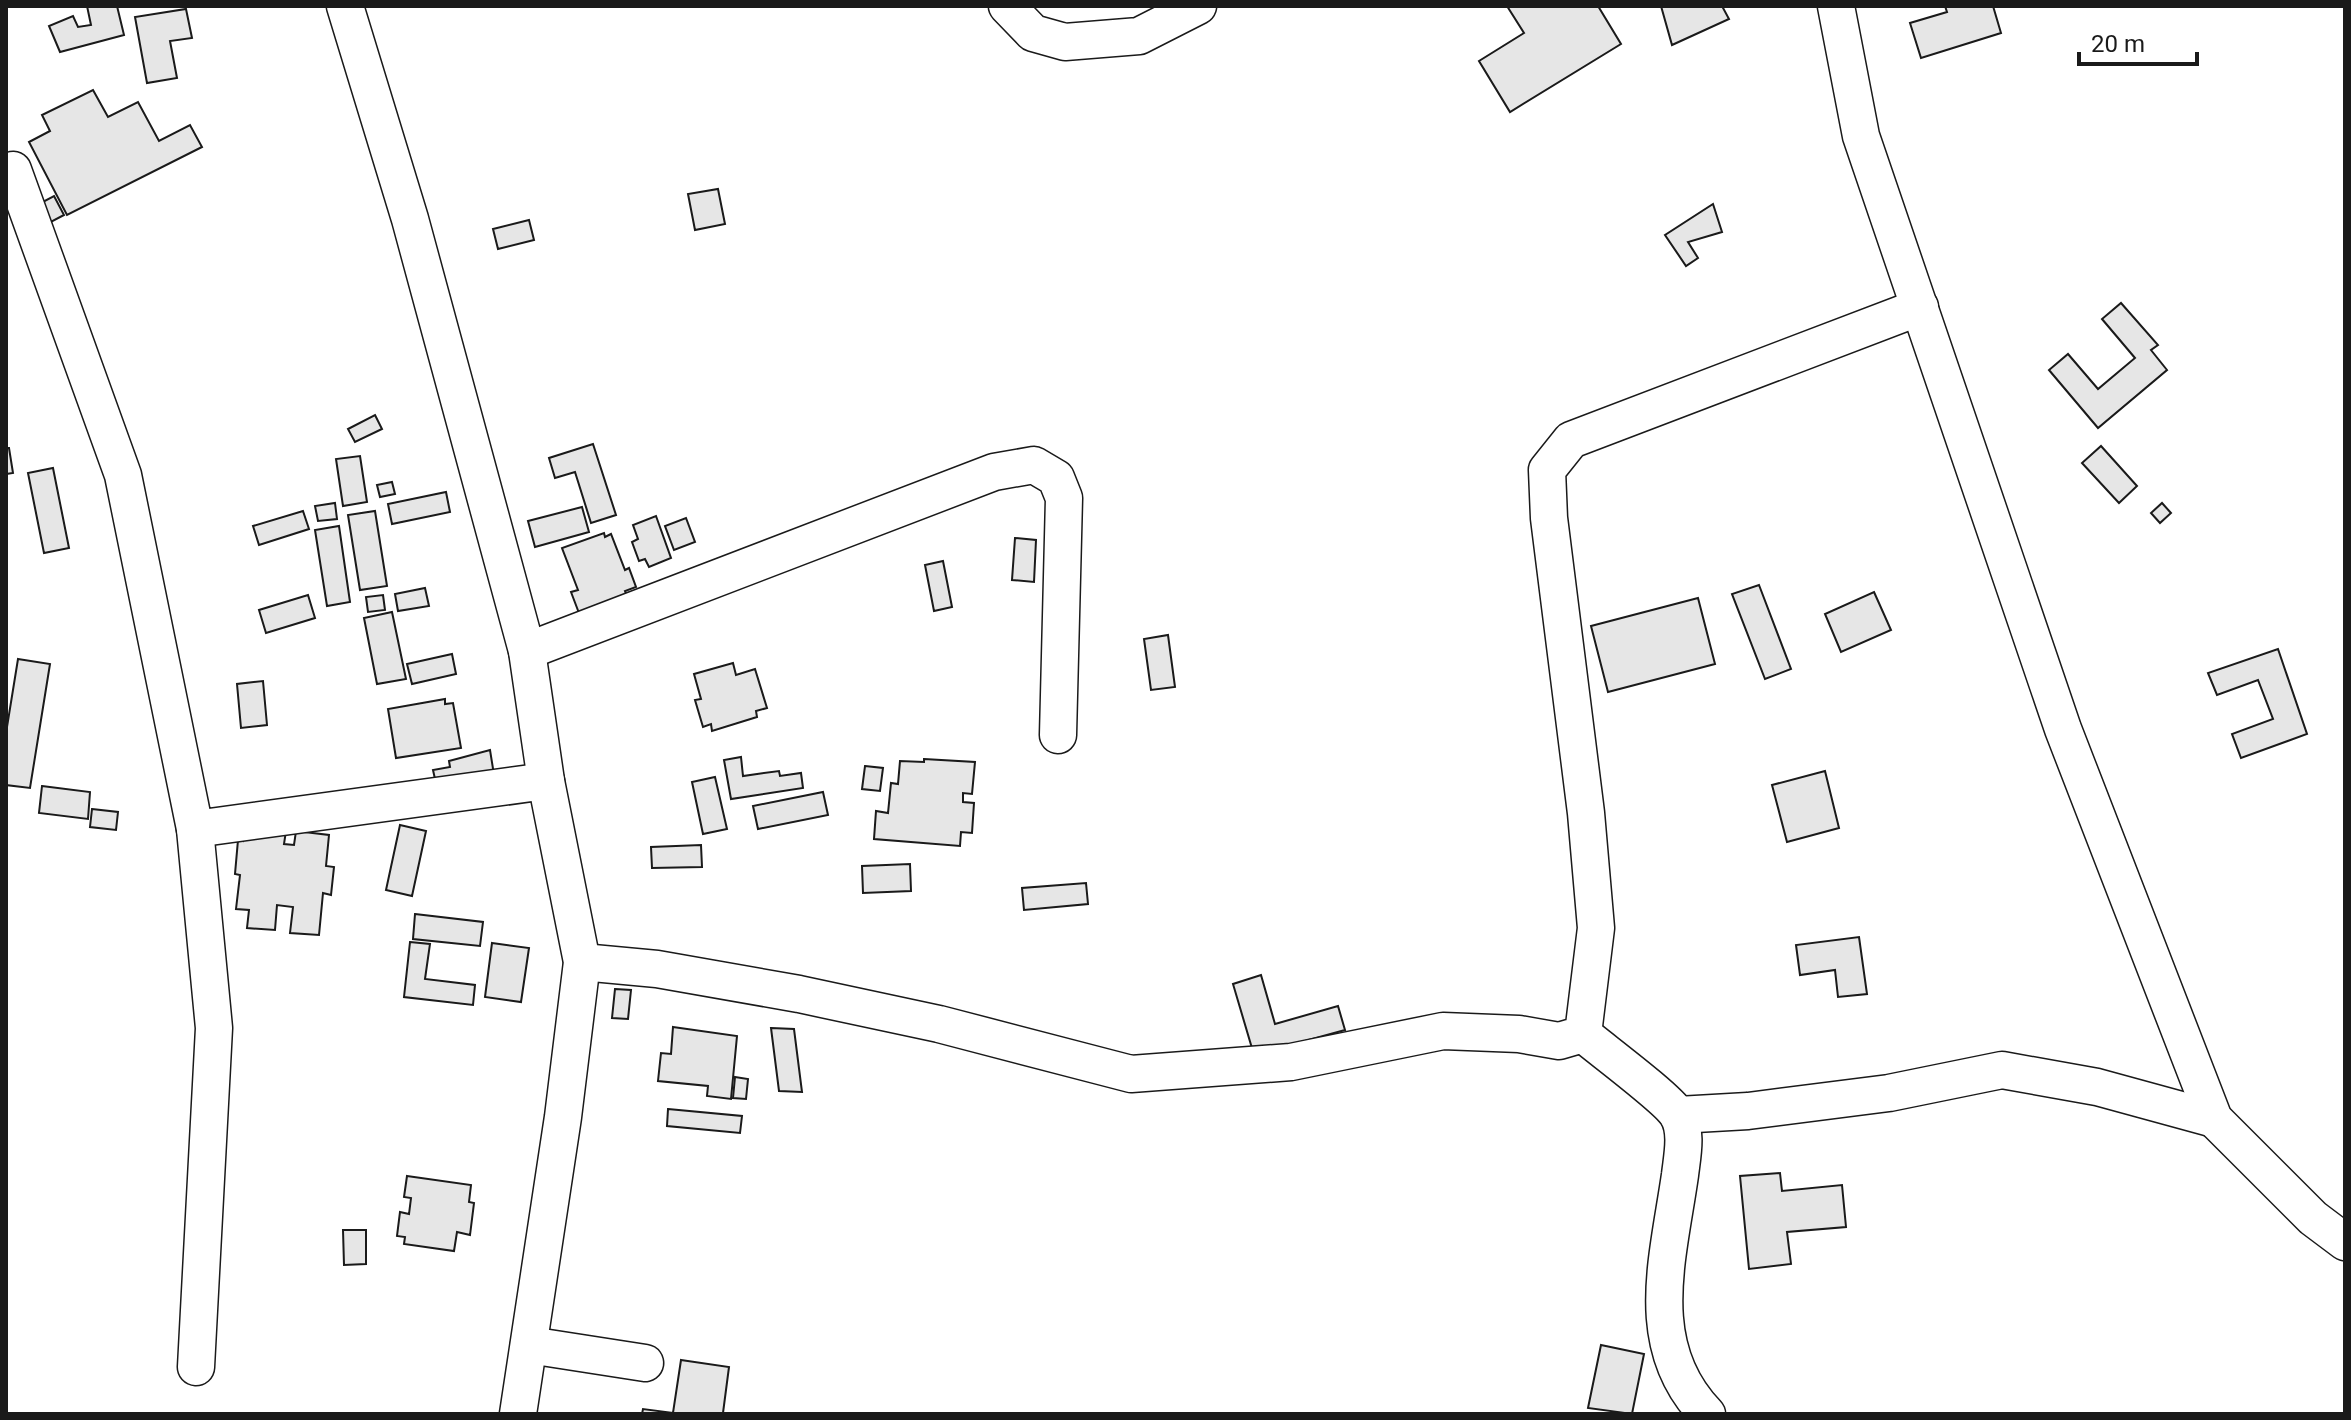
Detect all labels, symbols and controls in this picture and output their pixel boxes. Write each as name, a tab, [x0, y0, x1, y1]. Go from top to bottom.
scale bar	[2079, 16, 2197, 66]
text: 20 m	[2091, 30, 2145, 58]

